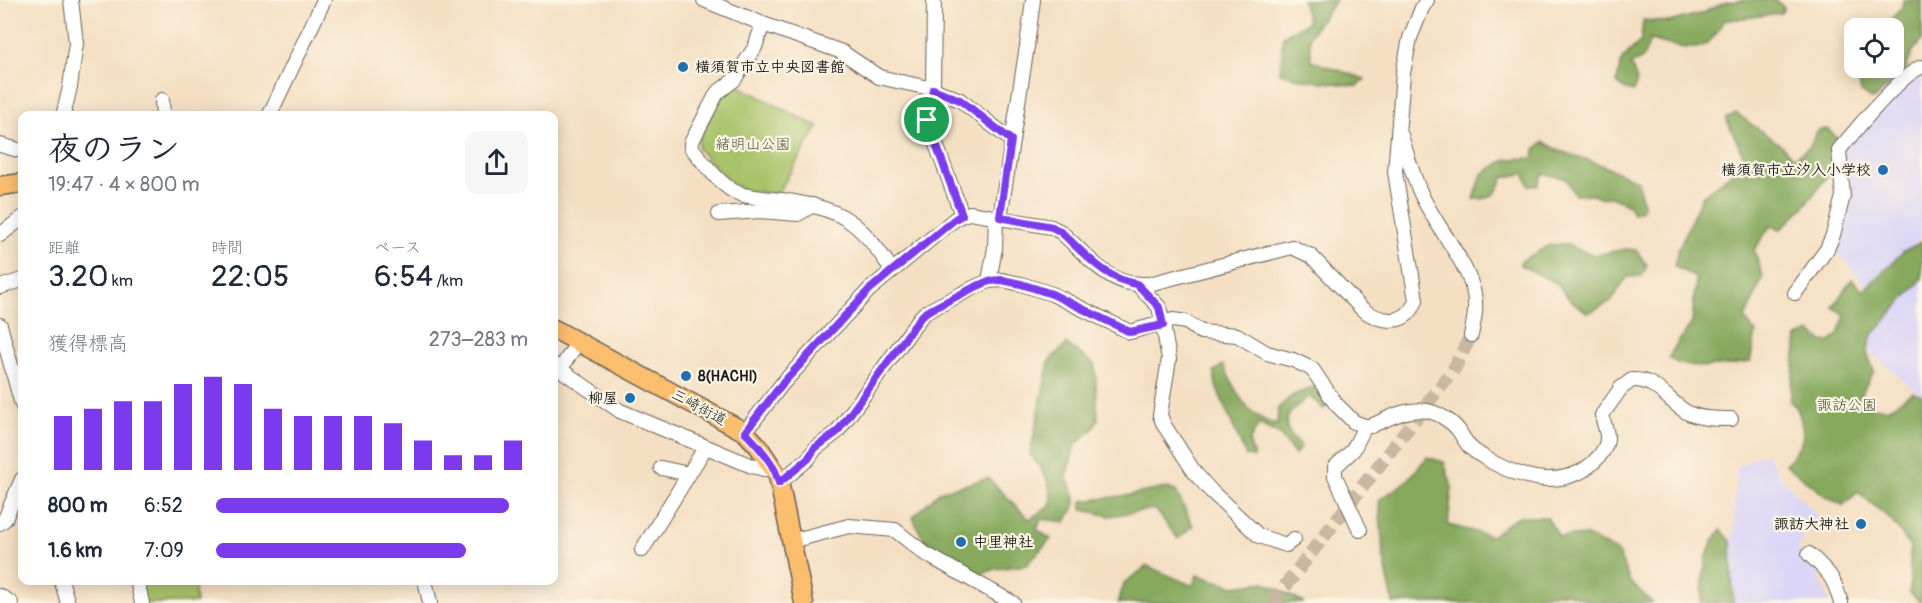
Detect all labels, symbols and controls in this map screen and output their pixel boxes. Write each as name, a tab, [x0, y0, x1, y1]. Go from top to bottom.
map controls	[1844, 18, 1904, 78]
button: locate	[1844, 18, 1904, 78]
place label: 横須賀市立中央図書館	[695, 58, 845, 77]
marker: 横須賀市立中央図書館	[676, 60, 690, 74]
pin	[901, 94, 952, 145]
icon: arrive	[910, 103, 943, 136]
text: 夜のラン	[48, 129, 180, 170]
button: share	[465, 131, 528, 194]
park label: 緒明山公園	[715, 135, 791, 154]
place label: 横須賀市立汐入小学校	[1721, 161, 1871, 180]
marker: 横須賀市立汐入小学校	[1876, 163, 1890, 177]
text: 19:47 · 4 × 800 m	[48, 172, 200, 197]
text: 距離	[48, 238, 80, 258]
text: 時間	[211, 238, 243, 258]
text: ペース	[374, 238, 421, 258]
text: 3.20	[48, 258, 109, 295]
text: 22:05	[211, 258, 289, 295]
text: 6:54	[374, 258, 433, 295]
text: km	[109, 271, 133, 291]
text: /km	[433, 271, 463, 291]
text: 273–283 m	[429, 327, 528, 352]
text: 獲得標高	[48, 331, 128, 356]
place label: 8(HACHI)	[698, 367, 758, 386]
marker: 8(HACHI)	[679, 369, 693, 383]
street label: 三崎街道	[668, 385, 730, 430]
place label: 柳屋	[588, 389, 618, 408]
marker: 柳屋	[623, 391, 637, 405]
park label: 諏訪公園	[1817, 396, 1877, 415]
text: 800 m	[48, 493, 108, 518]
text: 6:52	[144, 493, 183, 518]
place label: 諏訪大神社	[1774, 515, 1849, 534]
marker: 諏訪大神社	[1854, 517, 1868, 531]
place label: 中里神社	[973, 533, 1033, 552]
marker: 中里神社	[954, 535, 968, 549]
text: 1.6 km	[48, 538, 102, 563]
text: 7:09	[144, 538, 184, 563]

